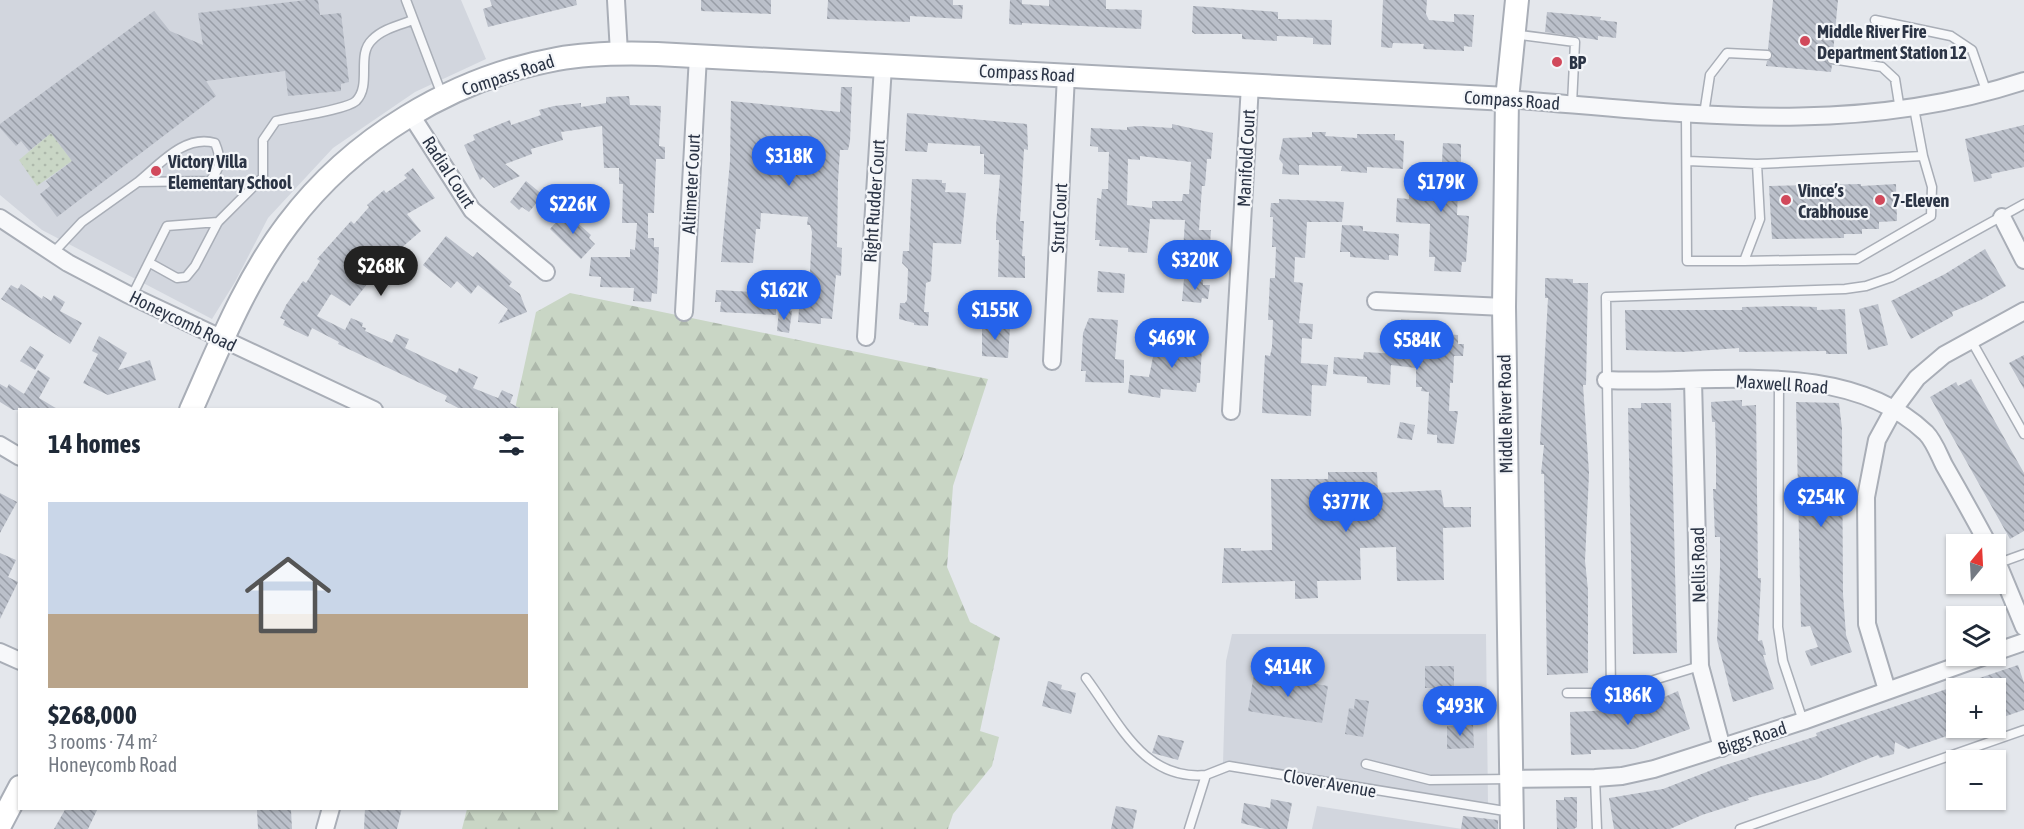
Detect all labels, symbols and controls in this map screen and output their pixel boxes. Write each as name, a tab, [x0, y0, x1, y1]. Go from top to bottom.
place label: Middle River Fire Department Station 12	[1817, 21, 1967, 63]
marker: Middle River Fire Department Station 12	[1798, 34, 1812, 48]
street label: Compass Road	[459, 50, 557, 100]
place label: BP	[1569, 52, 1587, 73]
marker: BP	[1550, 55, 1564, 69]
street label: Compass Road	[979, 60, 1075, 86]
street label: Compass Road	[1463, 86, 1561, 114]
street label: Manifold Court	[1233, 109, 1259, 207]
street label: Radial Court	[418, 132, 480, 212]
street label: Altimeter Court	[678, 133, 704, 235]
pin: $318K	[747, 136, 831, 187]
street label: Right Rudder Court	[859, 139, 889, 263]
text: $318K	[766, 144, 812, 167]
place label: Victory Villa Elementary School	[167, 151, 292, 193]
pin: $179K	[1399, 162, 1483, 213]
marker: Victory Villa Elementary School	[149, 164, 163, 178]
text: $179K	[1418, 170, 1464, 193]
place label: Vince’s Crabhouse	[1797, 180, 1868, 222]
street label: Strut Court	[1047, 183, 1071, 253]
pin: $226K	[531, 184, 615, 235]
place label: 7-Eleven	[1892, 190, 1950, 211]
text: $226K	[550, 192, 596, 215]
marker: Vince’s Crabhouse	[1779, 193, 1793, 207]
marker: 7-Eleven	[1873, 193, 1887, 207]
pin: $320K	[1153, 240, 1237, 291]
pin: $268K	[339, 246, 423, 297]
text: $320K	[1172, 248, 1218, 271]
text: $268K	[358, 254, 404, 277]
pin: $162K	[742, 270, 826, 321]
text: $162K	[761, 278, 807, 301]
street label: Honeycomb Road	[126, 286, 240, 356]
pin: $155K	[953, 290, 1037, 341]
text: $155K	[972, 298, 1018, 321]
pin: $469K	[1130, 318, 1214, 369]
pin: $584K	[1375, 320, 1459, 371]
text: $469K	[1149, 326, 1195, 349]
text: $584K	[1394, 328, 1440, 351]
street label: Middle River Road	[1493, 354, 1517, 474]
street label: Maxwell Road	[1735, 370, 1829, 398]
icon: filters	[495, 428, 528, 461]
text: 14 homes	[48, 429, 141, 459]
pin: $254K	[1779, 477, 1863, 528]
pin: $377K	[1304, 482, 1388, 533]
text: $254K	[1798, 485, 1844, 508]
text: $377K	[1323, 490, 1369, 513]
street label: Nellis Road	[1687, 527, 1709, 603]
north arrow	[1946, 534, 2006, 594]
map controls	[1946, 534, 2006, 810]
icon: home	[234, 541, 342, 649]
button: layers	[1946, 606, 2006, 666]
pin: $414K	[1246, 647, 1330, 698]
text: $414K	[1265, 655, 1311, 678]
pin: $186K	[1586, 675, 1670, 726]
button: +	[1946, 678, 2006, 738]
text: $186K	[1605, 683, 1651, 706]
pin: $493K	[1418, 686, 1502, 737]
text: $493K	[1437, 694, 1483, 717]
text: $268,000	[48, 700, 137, 730]
street label: Biggs Road	[1715, 717, 1789, 759]
text: 3 rooms · 74 m²	[48, 730, 158, 753]
button: −	[1946, 750, 2006, 810]
text: Honeycomb Road	[48, 753, 177, 776]
street label: Clover Avenue	[1282, 764, 1378, 802]

